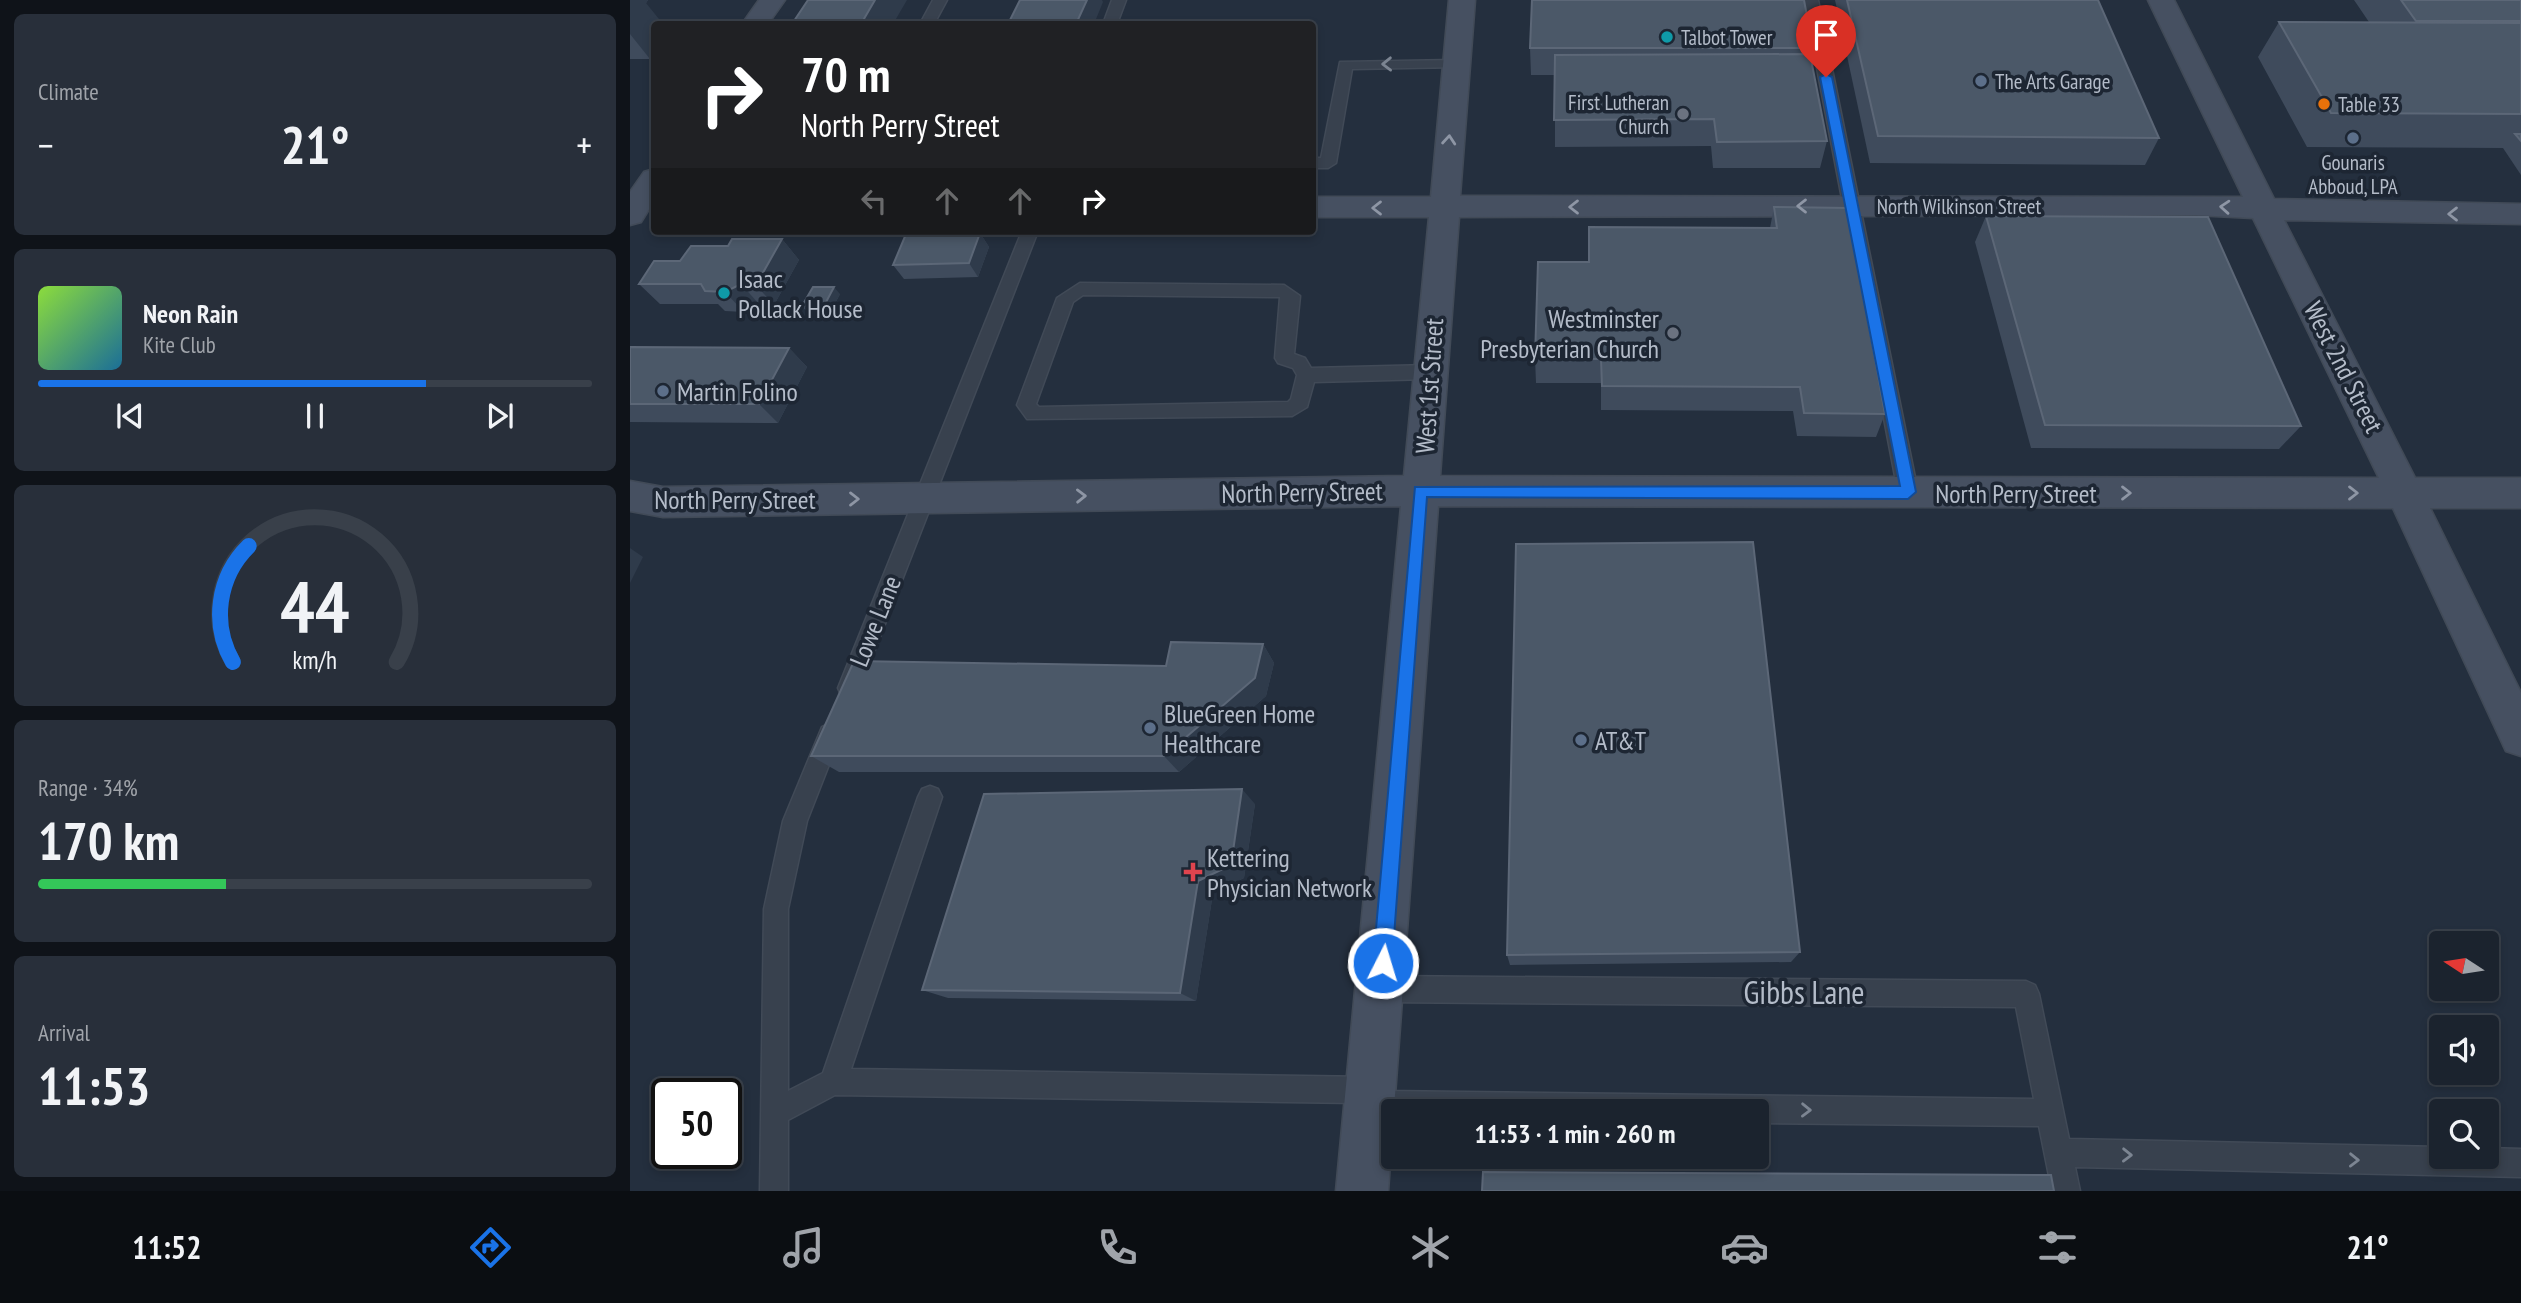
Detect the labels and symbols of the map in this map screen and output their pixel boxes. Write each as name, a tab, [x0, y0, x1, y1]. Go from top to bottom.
pin	[1796, 5, 1856, 77]
place label: Talbot Tower	[1681, 24, 1773, 51]
marker: Talbot Tower	[1659, 29, 1675, 45]
one-way arrow	[1382, 57, 1393, 72]
place label: The Arts Garage	[1995, 68, 2110, 95]
marker: The Arts Garage	[1973, 73, 1989, 89]
place label: First Lutheran Church	[1568, 89, 1669, 140]
place label: Table 33	[2338, 91, 2400, 118]
marker: Table 33	[2316, 96, 2332, 112]
marker: First Lutheran Church	[1675, 106, 1691, 122]
marker: Gounaris Abboud, LPA	[2345, 130, 2361, 146]
one-way arrow	[1441, 134, 1456, 145]
place label: Gounaris Abboud, LPA	[2308, 149, 2398, 200]
street label: North Wilkinson Street	[1877, 193, 2041, 220]
one-way arrow	[1796, 198, 1807, 214]
one-way arrow	[1569, 199, 1579, 215]
one-way arrow	[1372, 200, 1382, 216]
one-way arrow	[2220, 200, 2231, 215]
one-way arrow	[2447, 206, 2458, 222]
place label: Isaac Pollack House	[738, 262, 863, 325]
marker: Isaac Pollack House	[716, 285, 732, 301]
street label: West 2nd Street	[2297, 296, 2391, 438]
place label: Westminster Presbyterian Church	[1480, 302, 1659, 365]
street label: West 1st Street	[1408, 317, 1450, 455]
marker: Westminster Presbyterian Church	[1665, 325, 1681, 341]
place label: Martin Folino	[677, 375, 798, 408]
marker: Martin Folino	[655, 383, 671, 399]
street label: North Perry Street	[1221, 474, 1383, 510]
street label: North Perry Street	[1935, 477, 2097, 510]
street label: North Perry Street	[654, 483, 816, 516]
one-way arrow	[2121, 485, 2131, 501]
one-way arrow	[2348, 485, 2359, 501]
one-way arrow	[1077, 488, 1087, 504]
one-way arrow	[849, 491, 860, 507]
street label: Lowe Lane	[842, 571, 908, 671]
place label: BlueGreen Home Healthcare	[1164, 697, 1315, 760]
marker: BlueGreen Home Healthcare	[1142, 720, 1158, 736]
place label: AT&T	[1595, 724, 1647, 757]
marker: AT&T	[1573, 732, 1589, 748]
place label: Kettering Physician Network	[1207, 841, 1372, 904]
marker: Kettering Physician Network	[1185, 864, 1201, 880]
position arrow	[1346, 926, 1420, 1000]
north arrow	[2429, 931, 2499, 1001]
street label: Gibbs Lane	[1744, 971, 1864, 1013]
speed limit sign: 50	[651, 1078, 742, 1169]
one-way arrow	[1801, 1102, 1812, 1118]
one-way arrow	[2122, 1147, 2133, 1162]
one-way arrow	[2349, 1152, 2360, 1167]

